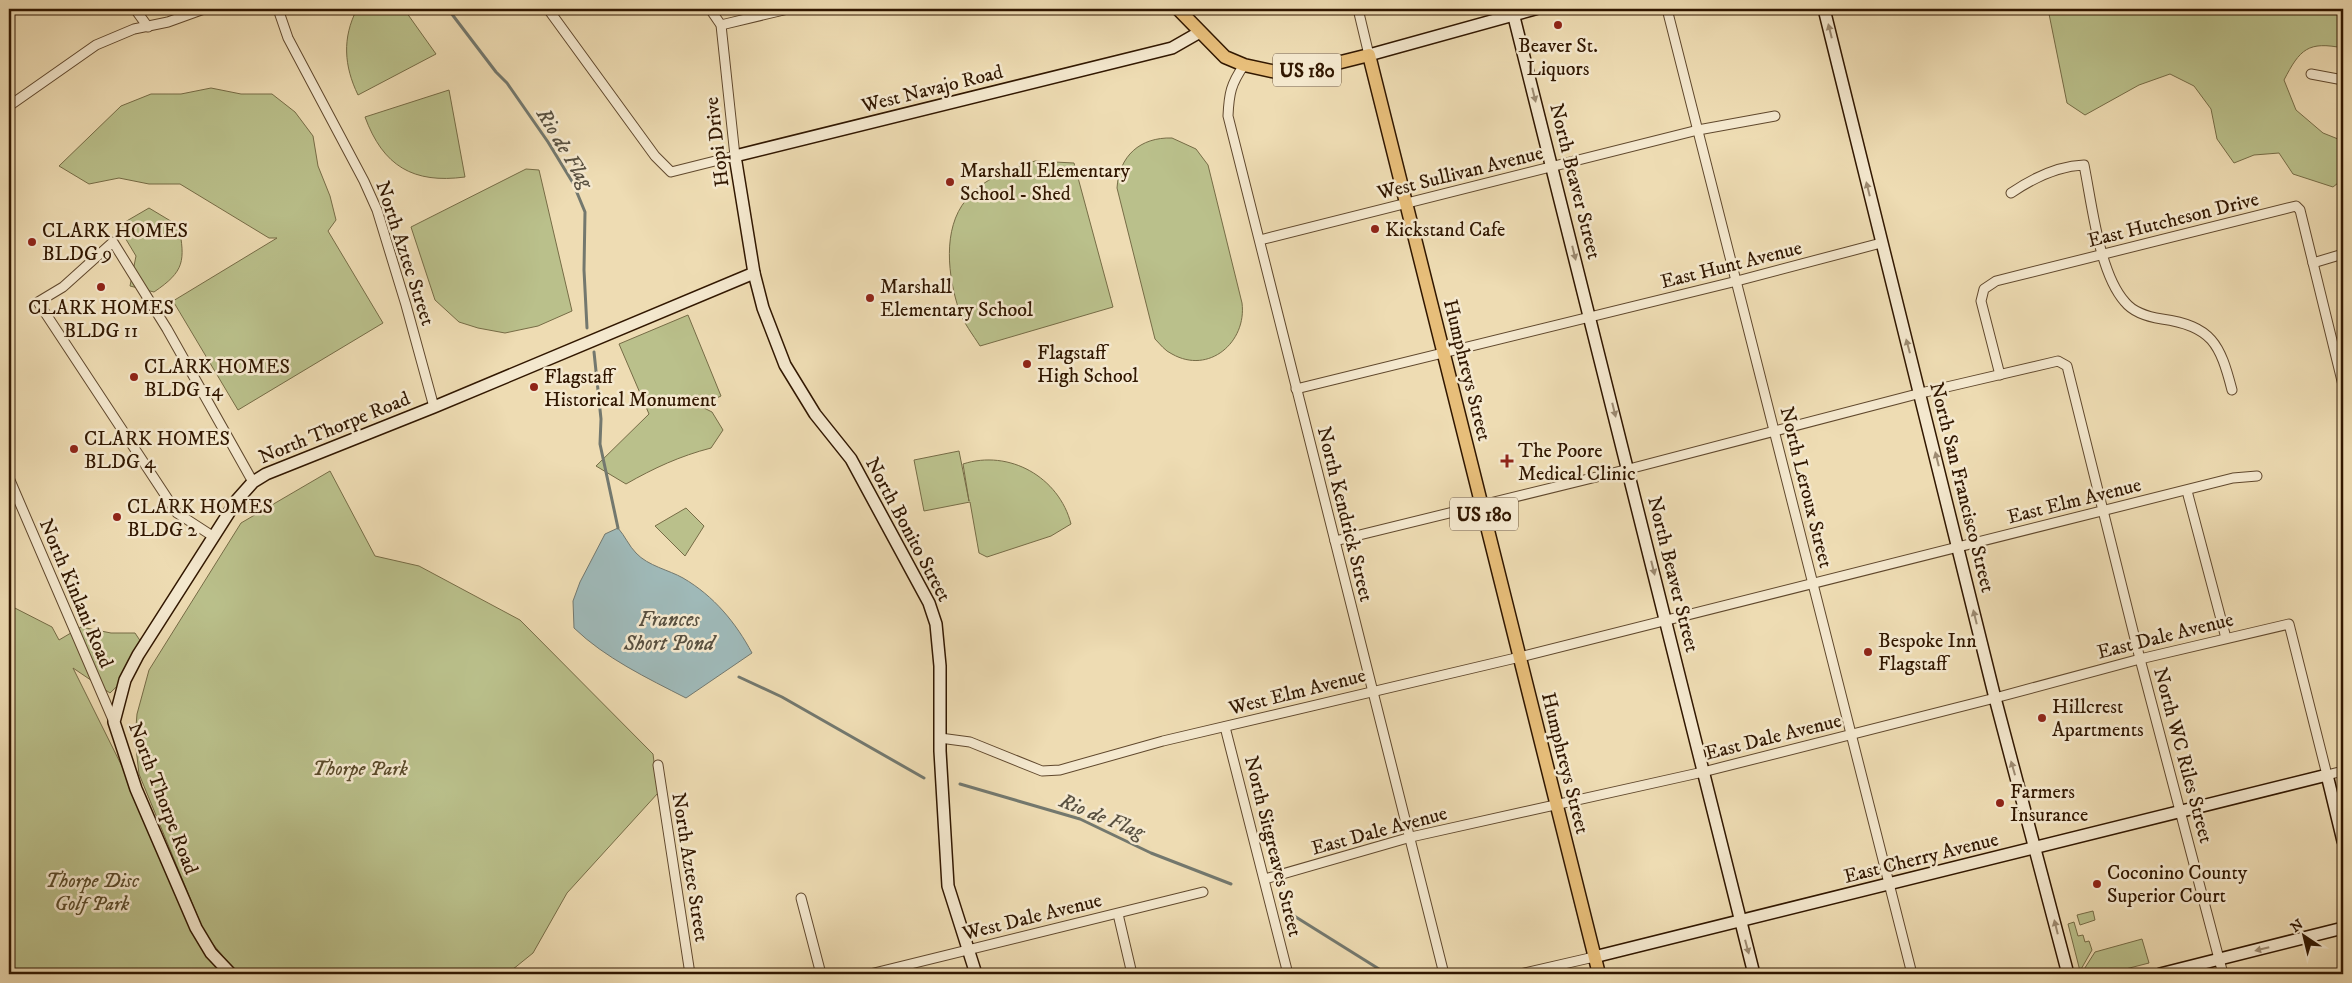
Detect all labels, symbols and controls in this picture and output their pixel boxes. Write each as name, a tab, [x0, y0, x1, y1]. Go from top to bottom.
marker: Beaver St. Liquors	[1552, 19, 1564, 31]
one-way arrow	[1826, 23, 1834, 38]
place label: Beaver St. Liquors	[1518, 34, 1598, 82]
road number: US 180	[1273, 54, 1341, 86]
street label: West Navajo Road	[858, 60, 1006, 119]
one-way arrow	[1531, 88, 1539, 103]
street label: Hopi Drive	[700, 96, 735, 188]
street label: North Beaver Street	[1543, 101, 1606, 262]
water label: Rio de Flag	[529, 103, 599, 195]
street label: West Sullivan Avenue	[1374, 141, 1546, 206]
place label: Marshall Elementary School - Shed	[960, 159, 1130, 207]
marker: Marshall Elementary School - Shed	[944, 176, 956, 188]
street label: North Aztec Street	[369, 178, 440, 329]
one-way arrow	[1864, 181, 1872, 196]
street label: East Hutcheson Drive	[2085, 187, 2262, 254]
place label: Kickstand Cafe	[1385, 218, 1505, 243]
place label: CLARK HOMES BLDG 9	[42, 219, 188, 267]
marker: Kickstand Cafe	[1369, 223, 1381, 235]
marker: CLARK HOMES BLDG 9	[26, 236, 38, 248]
street label: East Hunt Avenue	[1658, 236, 1805, 295]
one-way arrow	[1570, 245, 1578, 260]
place label: Marshall Elementary School	[880, 275, 1033, 323]
marker: CLARK HOMES BLDG 11	[95, 281, 107, 293]
marker: Marshall Elementary School	[864, 292, 876, 304]
place label: CLARK HOMES BLDG 11	[28, 296, 174, 344]
street label: Humphreys Street	[1437, 297, 1496, 444]
one-way arrow	[1904, 338, 1912, 354]
place label: Flagstaff High School	[1037, 341, 1138, 389]
place label: CLARK HOMES BLDG 14	[144, 355, 290, 403]
marker: Flagstaff High School	[1021, 358, 1033, 370]
place label: Flagstaff Historical Monument	[544, 365, 716, 413]
marker: CLARK HOMES BLDG 14	[128, 371, 140, 383]
street label: North San Francisco Street	[1923, 380, 2000, 595]
marker: Flagstaff Historical Monument	[528, 381, 540, 393]
street label: North Thorpe Road	[255, 387, 414, 470]
one-way arrow	[1610, 403, 1618, 418]
street label: North Leroux Street	[1773, 404, 1838, 571]
street label: North Kendrick Street	[1311, 424, 1378, 604]
place label: CLARK HOMES BLDG 4	[84, 427, 230, 475]
place label: The Poore Medical Clinic	[1518, 439, 1636, 487]
marker: CLARK HOMES BLDG 4	[68, 443, 80, 455]
one-way arrow	[1933, 452, 1941, 467]
street label: North Bonito Street	[859, 453, 956, 606]
marker: The Poore Medical Clinic	[1500, 454, 1514, 468]
street label: East Elm Avenue	[2005, 473, 2144, 530]
street label: North Beaver Street	[1641, 494, 1704, 655]
place label: CLARK HOMES BLDG 2	[127, 495, 273, 543]
road number: US 180	[1450, 498, 1518, 530]
marker: CLARK HOMES BLDG 2	[111, 511, 123, 523]
street label: North Kinlani Road	[33, 515, 118, 672]
one-way arrow	[1649, 560, 1657, 575]
water label: Frances Short Pond	[623, 607, 717, 657]
street label: East Dale Avenue	[2095, 607, 2236, 665]
one-way arrow	[1971, 610, 1979, 625]
place label: Bespoke Inn Flagstaff	[1878, 629, 1977, 677]
marker: Bespoke Inn Flagstaff	[1862, 646, 1874, 658]
street label: West Elm Avenue	[1225, 663, 1368, 722]
street label: North WC Riles Street	[2147, 665, 2218, 846]
street label: Humphreys Street	[1535, 690, 1594, 837]
place label: Hillcrest Apartments	[2052, 695, 2144, 743]
street label: East Dale Avenue	[1703, 708, 1844, 766]
marker: Hillcrest Apartments	[2036, 712, 2048, 724]
street label: North Thorpe Road	[122, 719, 203, 878]
street label: North Sitgreaves Street	[1238, 753, 1307, 939]
park label: Thorpe Park	[312, 757, 408, 782]
one-way arrow	[2009, 761, 2017, 776]
place label: Farmers Insurance	[2010, 780, 2088, 828]
water label: Rio de Flag	[1054, 788, 1149, 846]
street label: North Aztec Street	[665, 791, 714, 944]
marker: Farmers Insurance	[1994, 797, 2006, 809]
street label: East Dale Avenue	[1309, 801, 1450, 862]
street label: East Cherry Avenue	[1842, 827, 2001, 890]
place label: Coconino County Superior Court	[2107, 861, 2248, 909]
park label: Thorpe Disc Golf Park	[45, 869, 140, 917]
marker: Coconino County Superior Court	[2091, 878, 2103, 890]
street label: West Dale Avenue	[959, 888, 1105, 947]
north arrow	[2280, 910, 2330, 960]
text: N	[2287, 915, 2307, 937]
one-way arrow	[2052, 919, 2060, 934]
one-way arrow	[1743, 940, 1751, 955]
one-way arrow	[2255, 945, 2270, 953]

